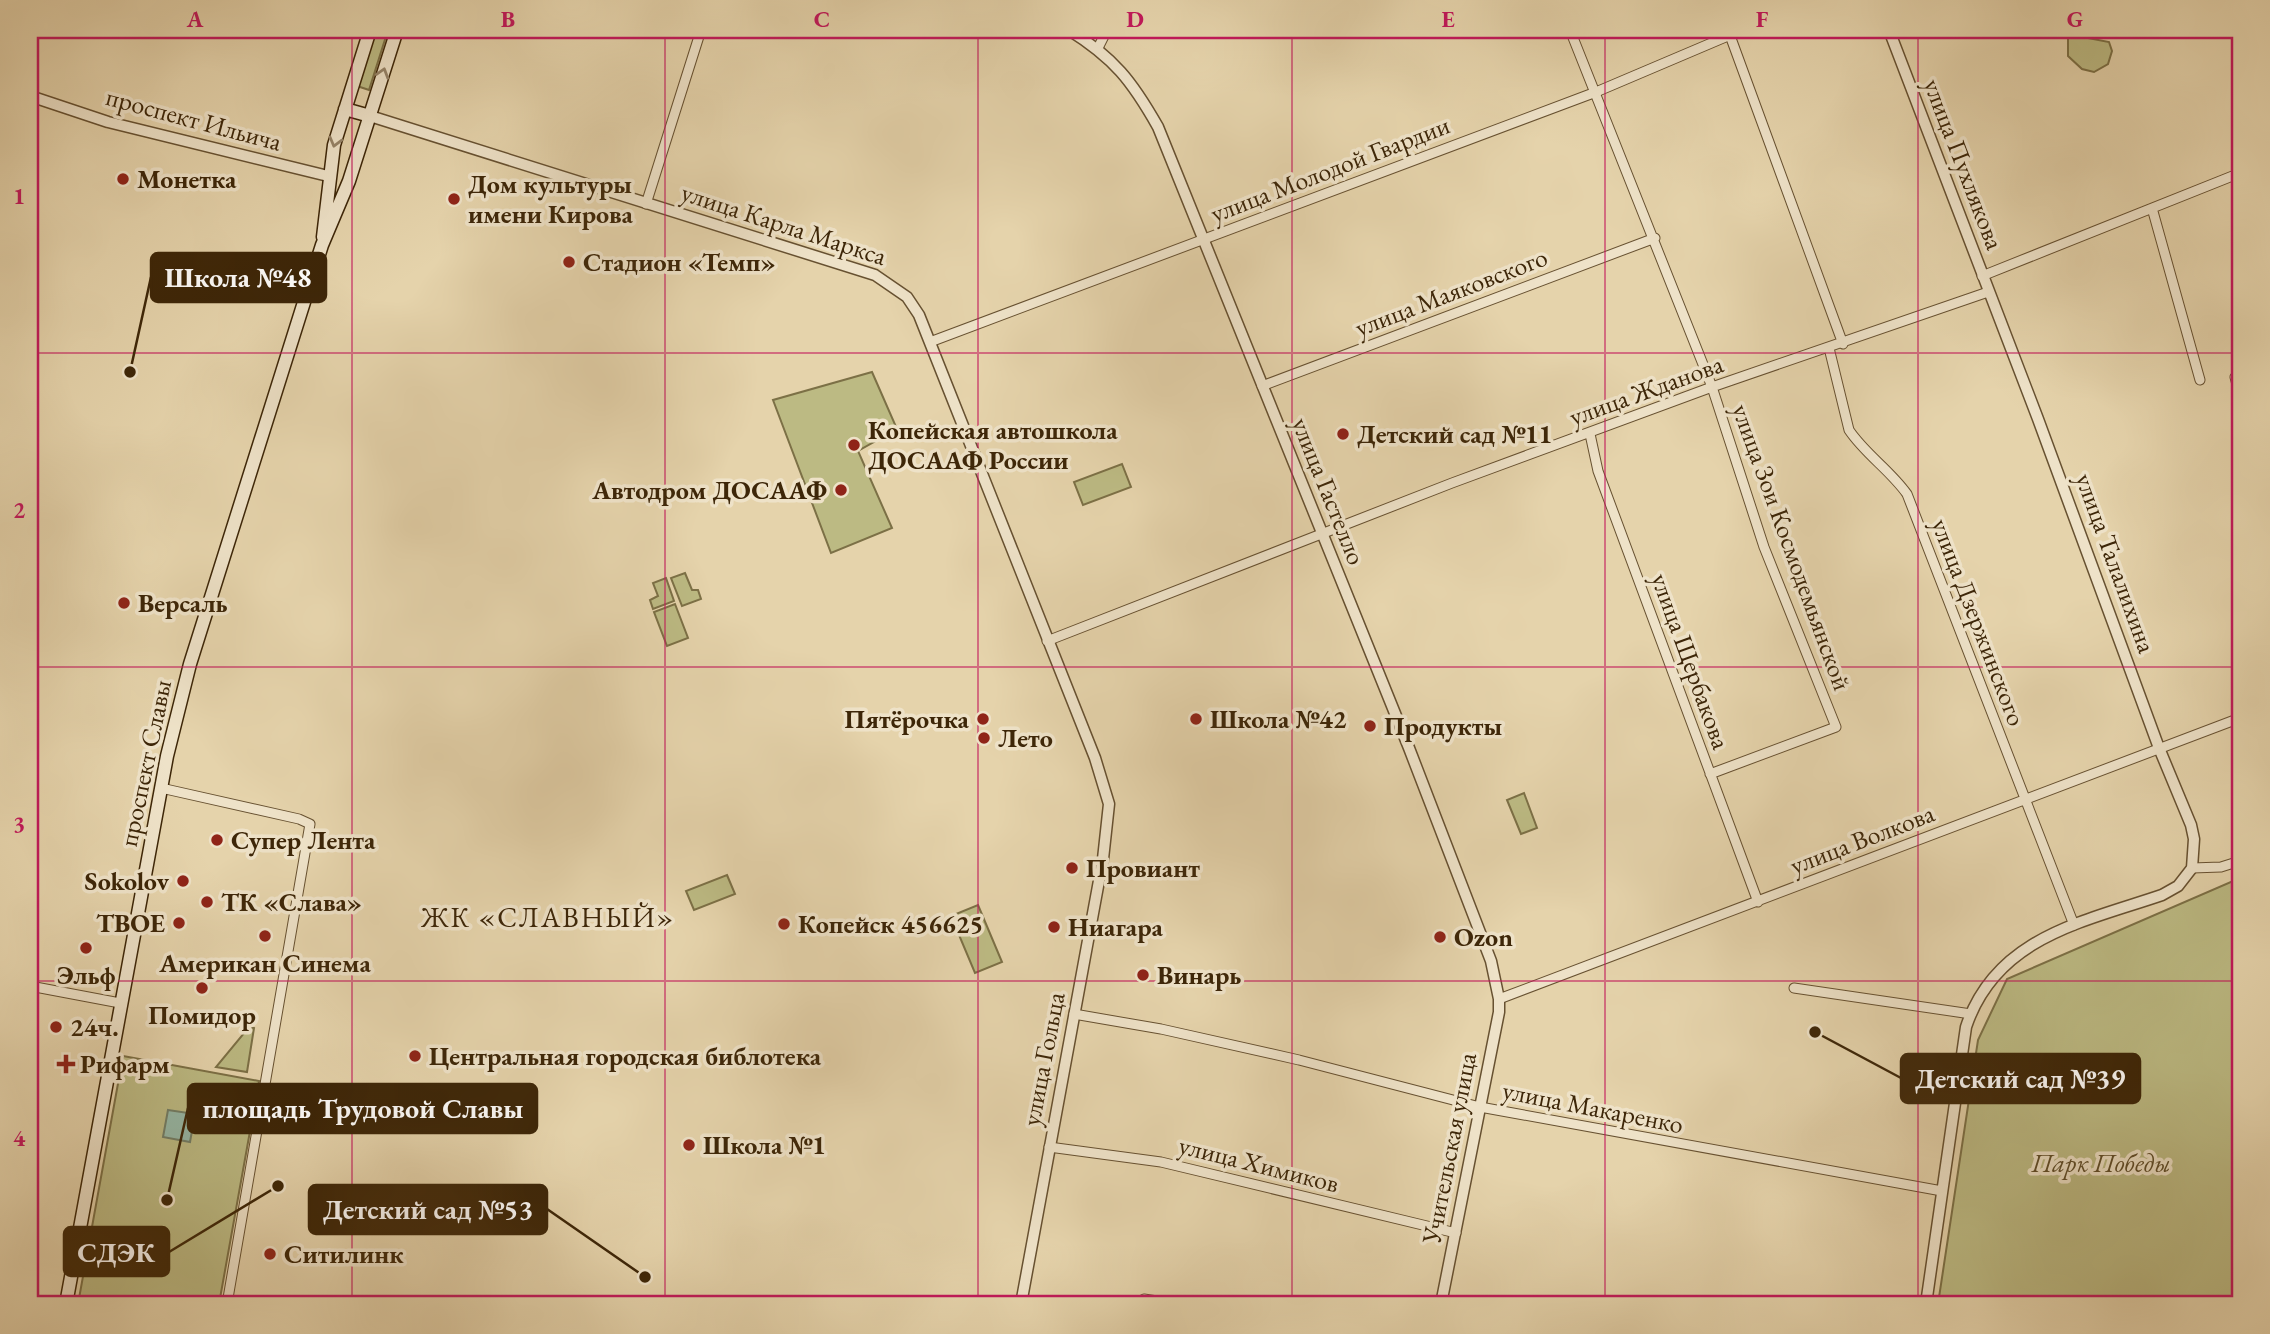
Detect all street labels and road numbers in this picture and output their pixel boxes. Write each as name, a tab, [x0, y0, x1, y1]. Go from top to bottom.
street label: улица Пухлякова	[1916, 74, 2012, 255]
street label: проспект Ильича	[102, 79, 286, 159]
street label: улица Молодой Гвардии	[1205, 108, 1455, 230]
street label: улица Карла Маркса	[677, 175, 891, 273]
street label: улица Маяковского	[1350, 240, 1552, 344]
street label: улица Жданова	[1564, 346, 1728, 434]
street label: улица Зои Космодемьянской	[1724, 399, 1860, 695]
street label: улица Гастелло	[1284, 412, 1374, 570]
street label: улица Талалихина	[2068, 468, 2164, 658]
street label: улица Дзержинского	[1924, 513, 2034, 731]
street label: улица Щербакова	[1643, 568, 1739, 754]
street label: проспект Славы	[111, 677, 179, 849]
street label: улица Волкова	[1785, 796, 1940, 882]
street label: улица Гольца	[1013, 989, 1073, 1129]
street label: Учительская улица	[1414, 1049, 1484, 1247]
street label: улица Макаренко	[1500, 1073, 1686, 1141]
street label: улица Химиков	[1175, 1128, 1343, 1200]

